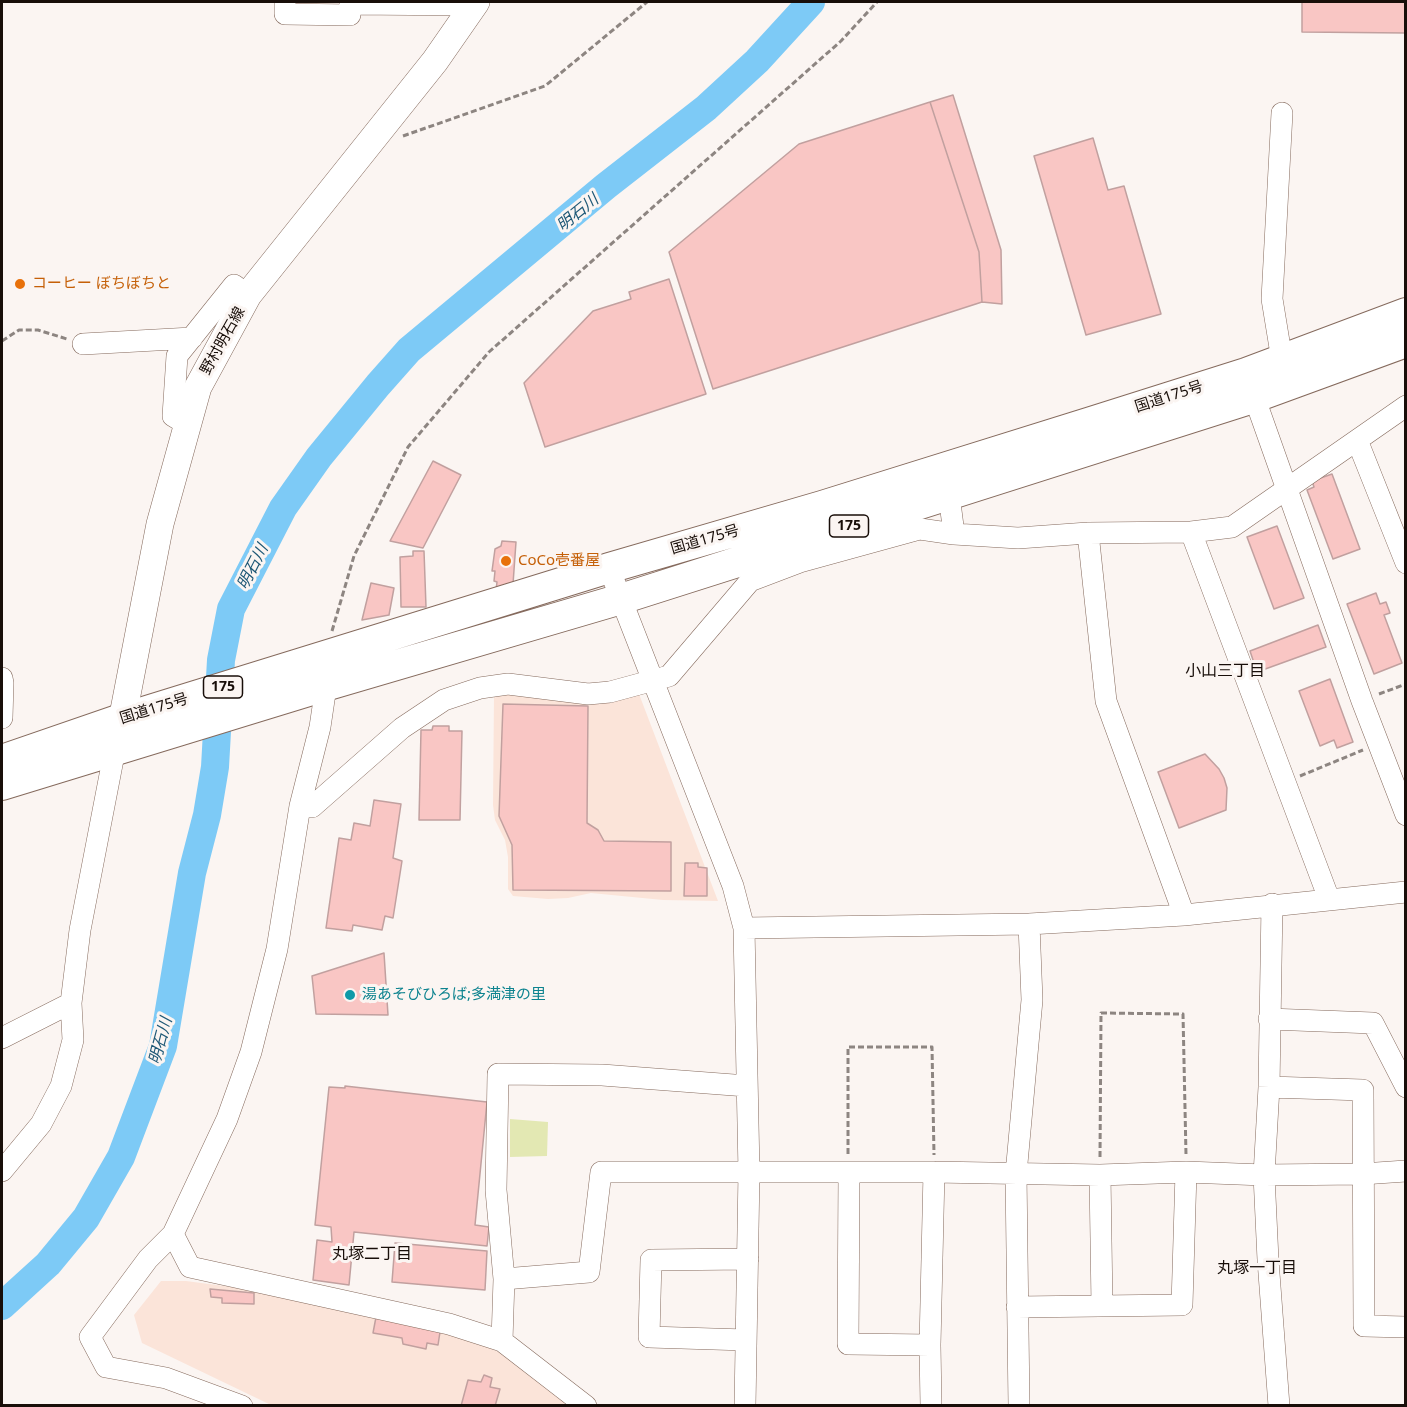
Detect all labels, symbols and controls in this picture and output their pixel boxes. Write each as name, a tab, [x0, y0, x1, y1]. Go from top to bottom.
water label: 明石川	[553, 190, 603, 236]
place label: コーヒー ぼちぼちと	[32, 275, 171, 293]
marker: コーヒー ぼちぼちと	[13, 277, 27, 291]
street label: 野村明石線	[197, 304, 249, 378]
street label: 国道175号	[1133, 378, 1205, 416]
road number: 175	[830, 515, 868, 537]
street label: 国道175号	[669, 522, 741, 558]
water label: 明石川	[234, 541, 272, 593]
place label: CoCo壱番屋	[518, 552, 600, 570]
marker: CoCo壱番屋	[499, 554, 513, 568]
district label: 小山三丁目	[1185, 661, 1265, 681]
road number: 175	[204, 676, 242, 698]
street label: 国道175号	[118, 690, 190, 728]
place label: 湯あそびひろば;多満津の里	[362, 986, 546, 1004]
marker: 湯あそびひろば;多満津の里	[343, 988, 357, 1002]
water label: 明石川	[146, 1015, 176, 1067]
district label: 丸塚二丁目	[332, 1244, 412, 1264]
district label: 丸塚一丁目	[1217, 1258, 1297, 1278]

